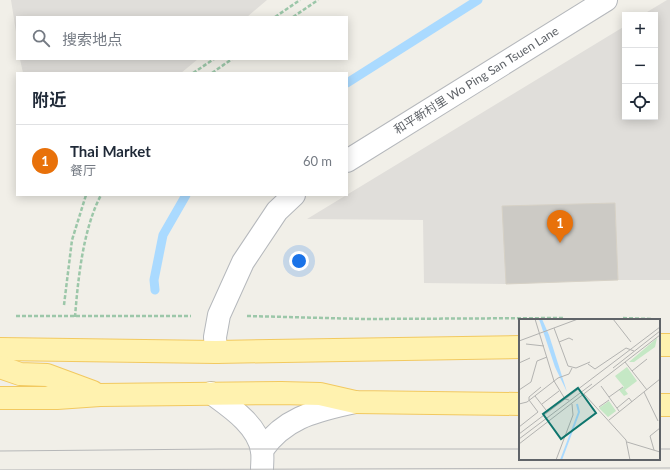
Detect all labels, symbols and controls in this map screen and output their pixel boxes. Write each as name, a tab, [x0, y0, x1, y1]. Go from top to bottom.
map controls	[622, 12, 658, 120]
button: +	[622, 12, 658, 48]
search box	[16, 16, 348, 60]
street label: 和平新村里 Wo Ping San Tsuen Lane	[391, 23, 561, 137]
icon: search	[30, 27, 52, 49]
text: 搜索地点	[62, 30, 122, 48]
button: −	[622, 48, 658, 84]
button: locate	[622, 84, 658, 120]
text: 附近	[32, 89, 66, 110]
text: Thai Market	[70, 142, 151, 160]
text: 1	[41, 153, 49, 169]
text: 60 m	[303, 153, 332, 169]
text: 餐厅	[70, 162, 96, 178]
pin: 1	[547, 210, 573, 243]
your location	[289, 251, 309, 271]
inset map	[519, 319, 660, 460]

